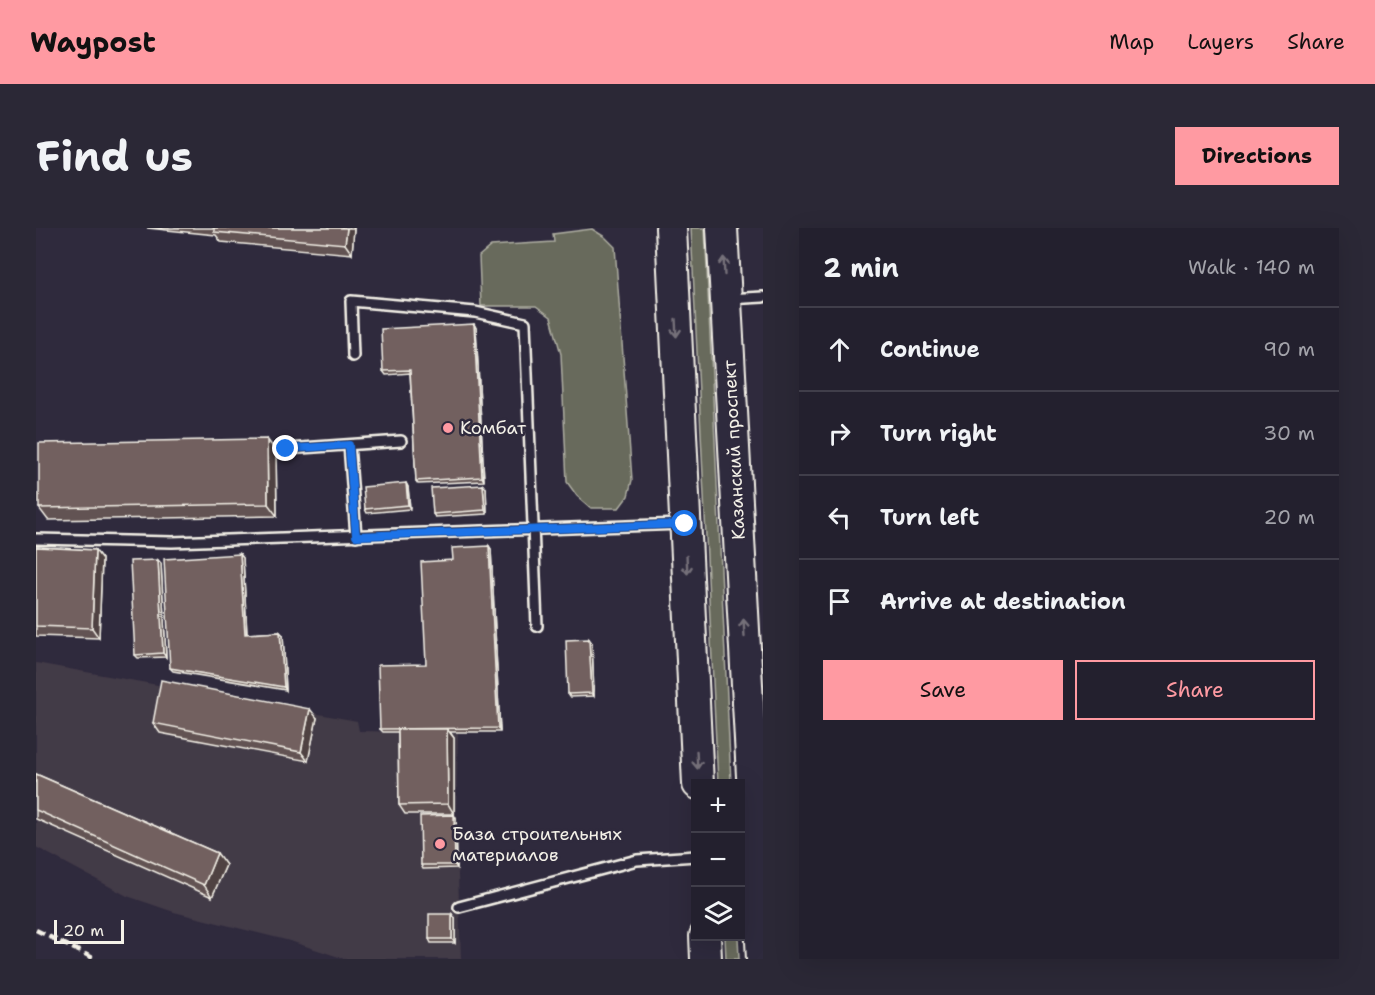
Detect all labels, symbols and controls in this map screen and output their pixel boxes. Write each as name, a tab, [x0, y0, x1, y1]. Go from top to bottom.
text: Waypost	[30, 23, 156, 61]
text: Map	[1109, 28, 1154, 56]
text: Layers	[1187, 28, 1254, 56]
text: Share	[1287, 28, 1345, 56]
button: Directions	[1175, 127, 1339, 185]
text: Find us	[36, 128, 193, 184]
text: 2 min	[823, 250, 899, 285]
text: Walk · 140 m	[1188, 254, 1315, 280]
one-way arrow	[718, 256, 729, 276]
one-way arrow	[670, 318, 681, 338]
icon: ahead	[823, 333, 856, 366]
text: Continue	[880, 335, 980, 364]
text: 90 m	[1263, 336, 1315, 362]
street label: Казанский проспект	[717, 359, 751, 540]
place label: Комбат	[460, 416, 527, 440]
icon: right	[823, 417, 856, 450]
text: Turn right	[880, 419, 997, 448]
text: 30 m	[1263, 420, 1315, 446]
marker: Комбат	[441, 421, 455, 435]
route end	[272, 435, 298, 461]
icon: left	[823, 501, 856, 534]
text: Turn left	[880, 503, 979, 532]
text: 20 m	[1264, 504, 1315, 530]
route start	[671, 510, 697, 536]
one-way arrow	[682, 555, 693, 575]
icon: arrive	[823, 585, 856, 618]
text: Arrive at destination	[880, 587, 1126, 616]
one-way arrow	[738, 619, 749, 638]
button: Save	[823, 660, 1063, 720]
button: Share	[1075, 660, 1315, 720]
one-way arrow	[691, 749, 702, 769]
map controls	[691, 779, 745, 941]
button: +	[691, 779, 745, 833]
place label: База строительных материалов	[452, 822, 622, 867]
button: −	[691, 833, 745, 887]
marker: База строительных материалов	[433, 837, 447, 851]
button: layers	[691, 887, 745, 941]
scale bar	[54, 917, 124, 944]
text: 20 m	[63, 920, 104, 941]

